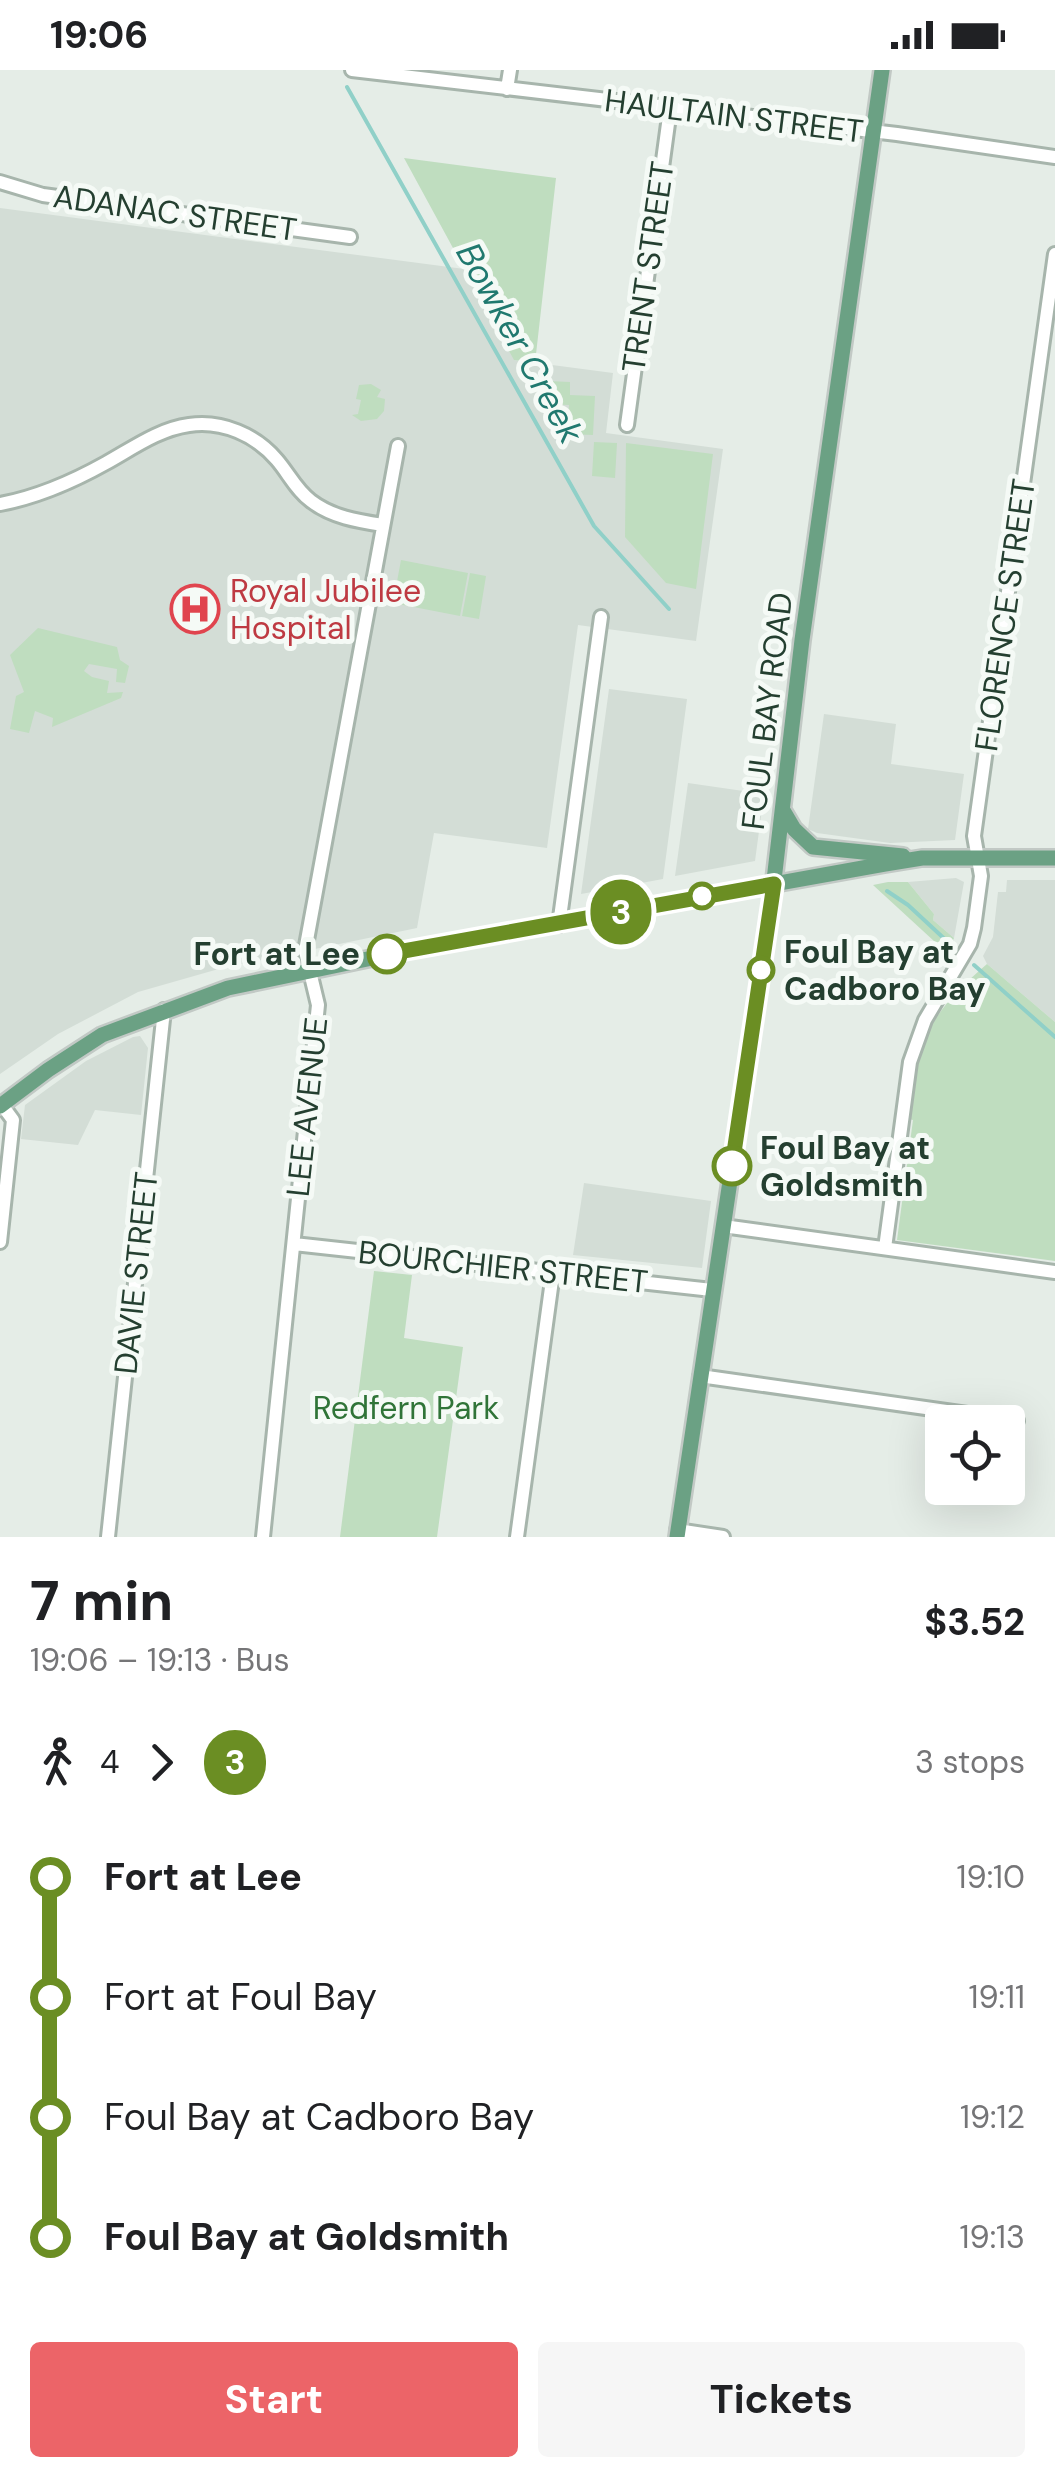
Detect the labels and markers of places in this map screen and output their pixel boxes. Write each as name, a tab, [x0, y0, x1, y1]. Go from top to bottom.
place label: Royal Jubilee Hospital	[230, 570, 421, 649]
hospital icon: Royal Jubilee Hospital	[169, 583, 221, 635]
unlabelled marker	[689, 883, 715, 909]
place label: Foul Bay at Cadboro Bay	[784, 931, 986, 1010]
place label: Fort at Lee	[193, 933, 360, 975]
marker: Fort at Lee	[368, 935, 406, 973]
marker: Foul Bay at Cadboro Bay	[748, 957, 774, 983]
place label: Foul Bay at Goldsmith	[760, 1127, 930, 1206]
marker: Foul Bay at Goldsmith	[713, 1147, 751, 1185]

